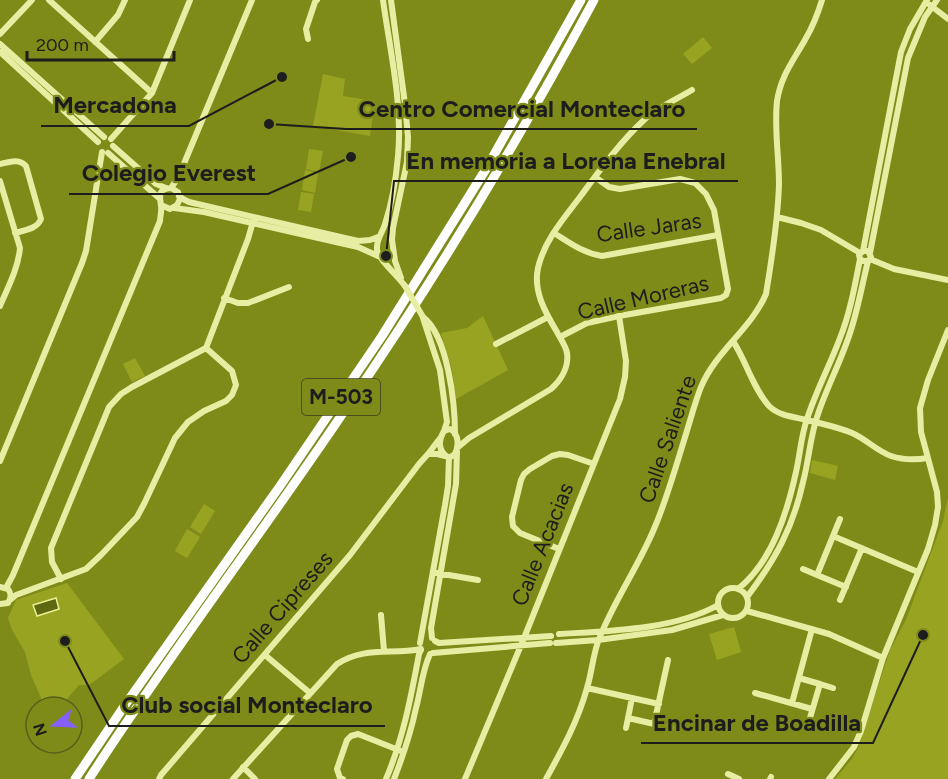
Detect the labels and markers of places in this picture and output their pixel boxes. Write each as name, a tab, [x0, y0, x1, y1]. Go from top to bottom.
callout: Mercadona	[41, 84, 189, 126]
callout: Centro Comercial Monteclaro	[346, 87, 697, 129]
callout: En memoria a Lorena Enebral	[394, 139, 738, 181]
callout: Colegio Everest	[69, 152, 268, 194]
callout: Club social Monteclaro	[109, 684, 385, 726]
callout: Encinar de Boadilla	[641, 701, 873, 743]

